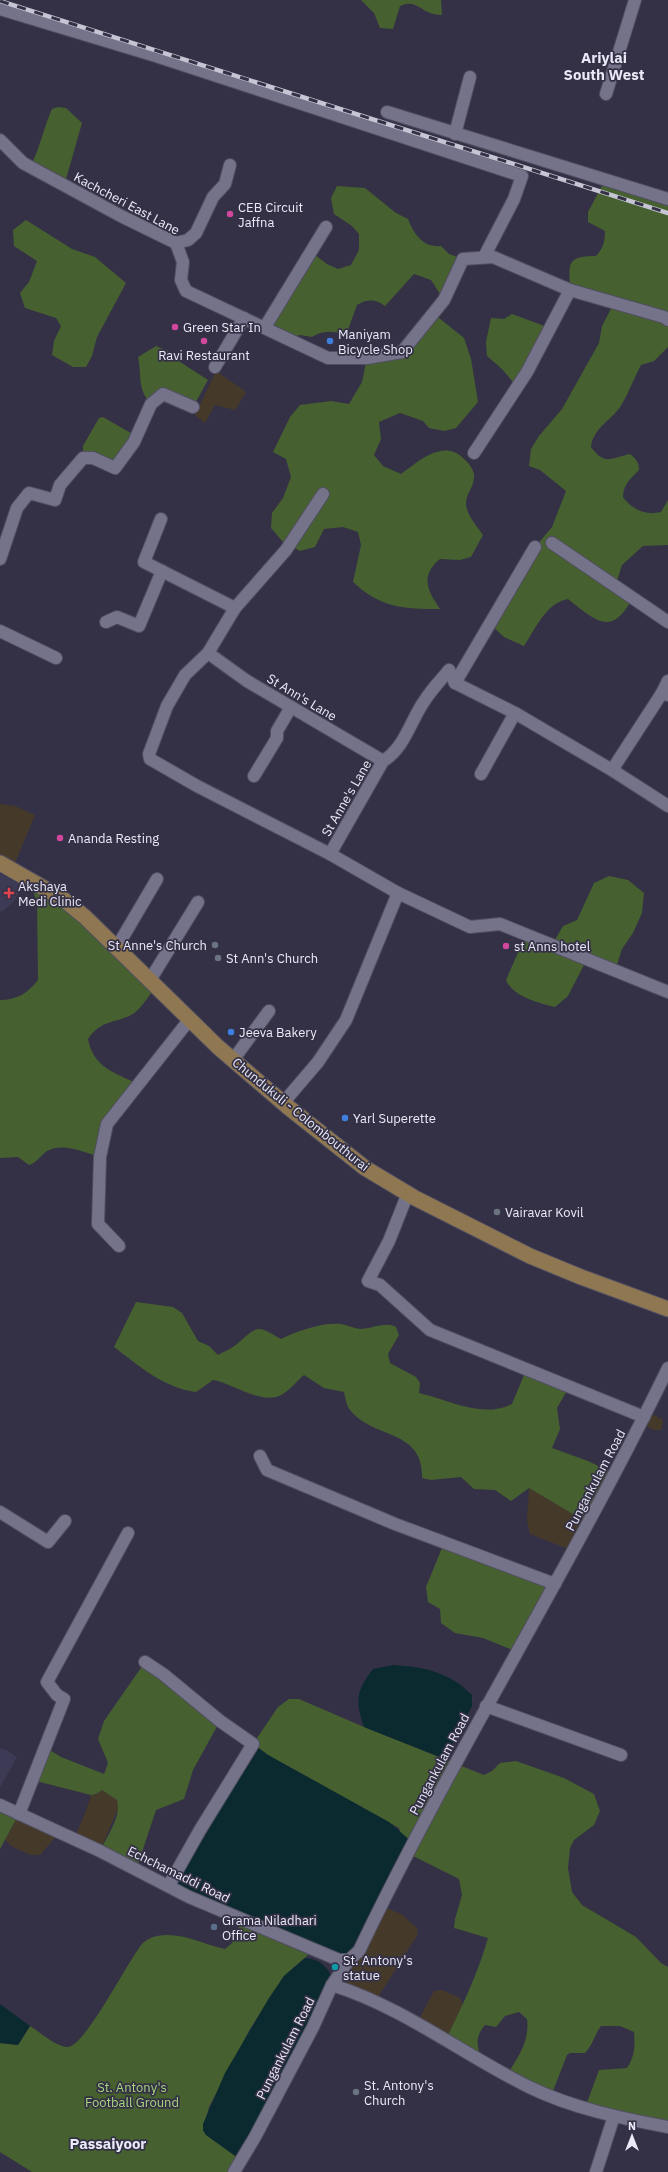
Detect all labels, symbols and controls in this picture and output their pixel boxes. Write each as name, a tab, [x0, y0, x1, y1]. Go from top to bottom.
district label: Ariylai South West	[564, 48, 645, 84]
street label: Kachcheri East Lane	[71, 168, 183, 239]
place label: CEB Circuit Jaffna	[238, 199, 303, 231]
marker: CEB Circuit Jaffna	[225, 209, 235, 219]
place label: Green Star In	[183, 319, 261, 336]
marker: Green Star In	[170, 322, 180, 332]
place label: Maniyam Bicycle Shop	[338, 326, 413, 358]
marker: Ravi Restaurant	[199, 336, 209, 346]
marker: Maniyam Bicycle Shop	[325, 336, 335, 346]
place label: Ravi Restaurant	[158, 347, 250, 364]
street label: St Ann's Lane	[264, 670, 340, 725]
street label: St Anne's Lane	[318, 757, 375, 840]
place label: Ananda Resting	[68, 830, 159, 847]
marker: Ananda Resting	[55, 833, 65, 843]
place label: Akshaya Medi Clinic	[18, 878, 82, 910]
marker: Akshaya Medi Clinic	[3, 887, 15, 899]
place label: St Anne's Church	[108, 937, 207, 954]
place label: st Anns hotel	[514, 938, 591, 955]
marker: St Anne's Church	[210, 940, 220, 950]
marker: st Anns hotel	[501, 941, 511, 951]
place label: St Ann's Church	[226, 950, 318, 967]
marker: St Ann's Church	[213, 953, 223, 963]
place label: Jeeva Bakery	[239, 1024, 317, 1041]
marker: Jeeva Bakery	[226, 1027, 236, 1037]
street label: Chundukuli - Colombouthurai	[229, 1054, 373, 1175]
place label: Yarl Superette	[353, 1110, 436, 1127]
marker: Yarl Superette	[340, 1113, 350, 1123]
place label: Vairavar Kovil	[505, 1204, 584, 1221]
marker: Vairavar Kovil	[492, 1207, 502, 1217]
street label: Pungankulam Road	[561, 1426, 629, 1534]
street label: Pungankulam Road	[405, 1710, 473, 1818]
street label: Echchamaddi Road	[125, 1842, 233, 1907]
place label: Grama Niladhari Office	[222, 1912, 317, 1944]
marker: Grama Niladhari Office	[209, 1922, 219, 1932]
place label: St. Antony's statue	[343, 1952, 413, 1984]
marker: St. Antony's statue	[330, 1962, 340, 1972]
street label: Pungankulam Road	[252, 1994, 319, 2102]
place label: St. Antony's Church	[364, 2077, 434, 2109]
park label: St. Antony's Football Ground	[85, 2079, 179, 2111]
marker: St. Antony's Church	[351, 2087, 361, 2097]
north arrow	[612, 2116, 652, 2156]
text: N	[628, 2119, 636, 2133]
district label: Passaiyoor	[70, 2134, 146, 2153]

